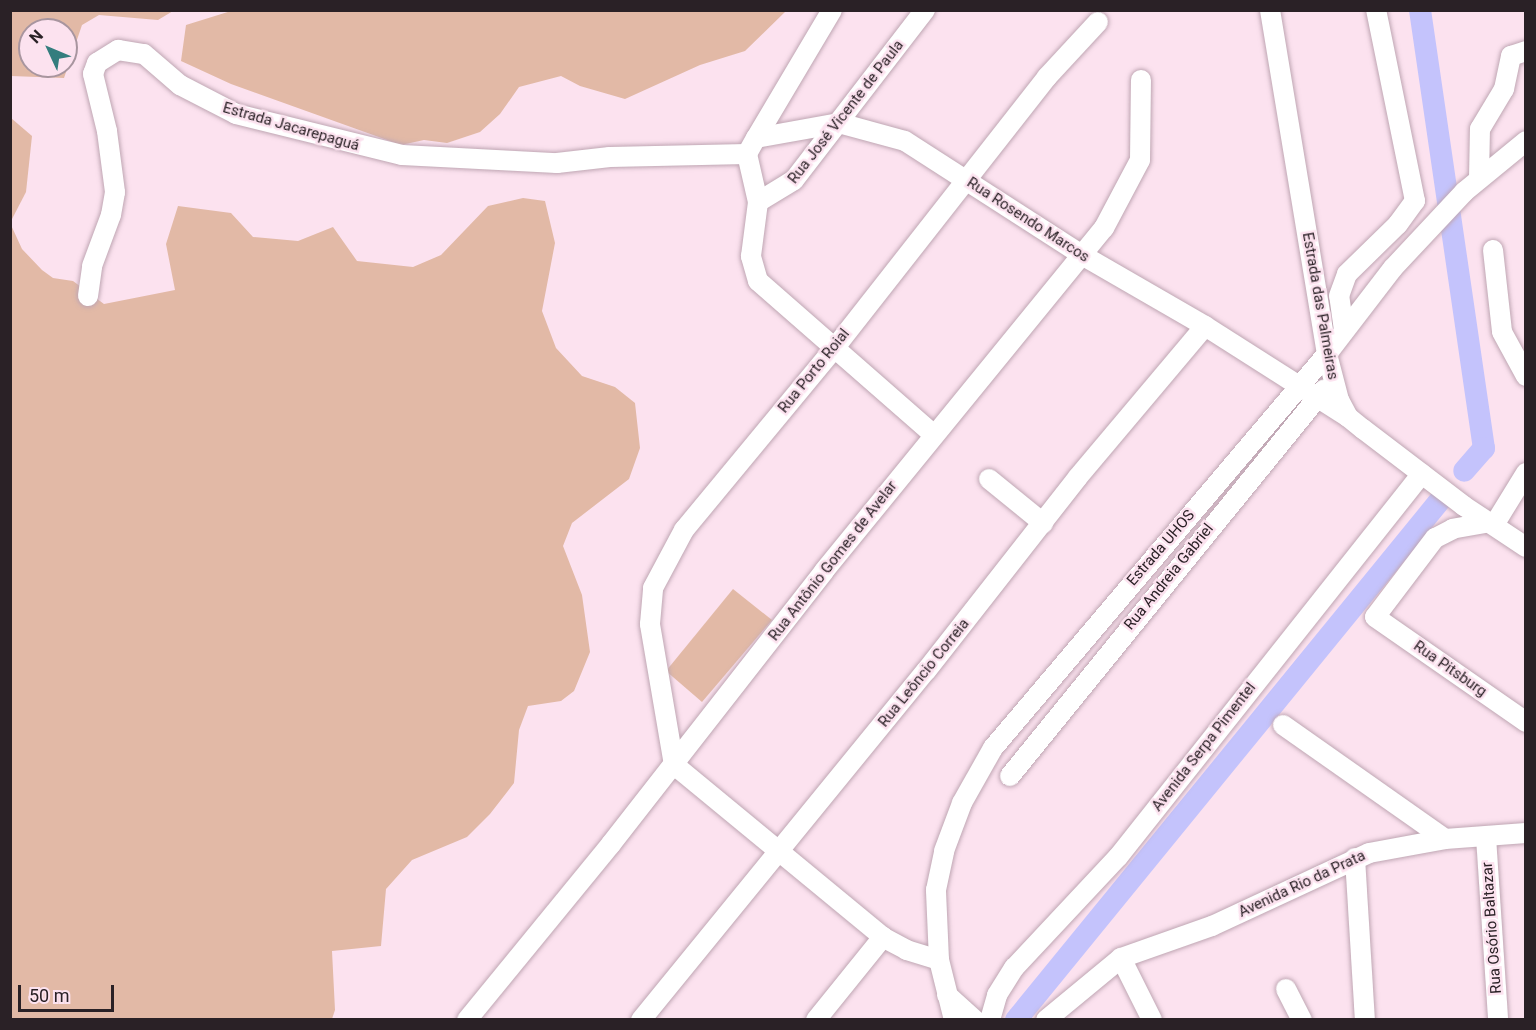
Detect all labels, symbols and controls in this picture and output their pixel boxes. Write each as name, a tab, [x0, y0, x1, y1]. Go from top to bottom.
north arrow	[18, 18, 78, 78]
text: N	[25, 26, 47, 47]
street label: Rua José Vicente de Paula	[784, 37, 908, 187]
street label: Estrada Jacarepaguá	[221, 99, 361, 155]
street label: Rua Rosendo Marcos	[963, 174, 1093, 266]
street label: Estrada das Palmeiras	[1298, 231, 1342, 381]
street label: Rua Porto Roial	[775, 325, 853, 417]
street label: Rua Antônio Gomes de Avelar	[765, 477, 901, 645]
street label: Estrada UHOS	[1123, 507, 1199, 589]
street label: Rua Andreia Gabriel	[1121, 520, 1217, 634]
street label: Rua Leôncio Correia	[875, 615, 973, 731]
street label: Rua Pitsburg	[1410, 637, 1490, 701]
street label: Avenida Serpa Pimentel	[1148, 679, 1260, 815]
street label: Avenida Rio da Prata	[1236, 847, 1368, 921]
street label: Rua Osório Baltazar	[1478, 862, 1506, 994]
scale bar	[21, 973, 117, 1011]
text: 50 m	[29, 985, 69, 1006]

